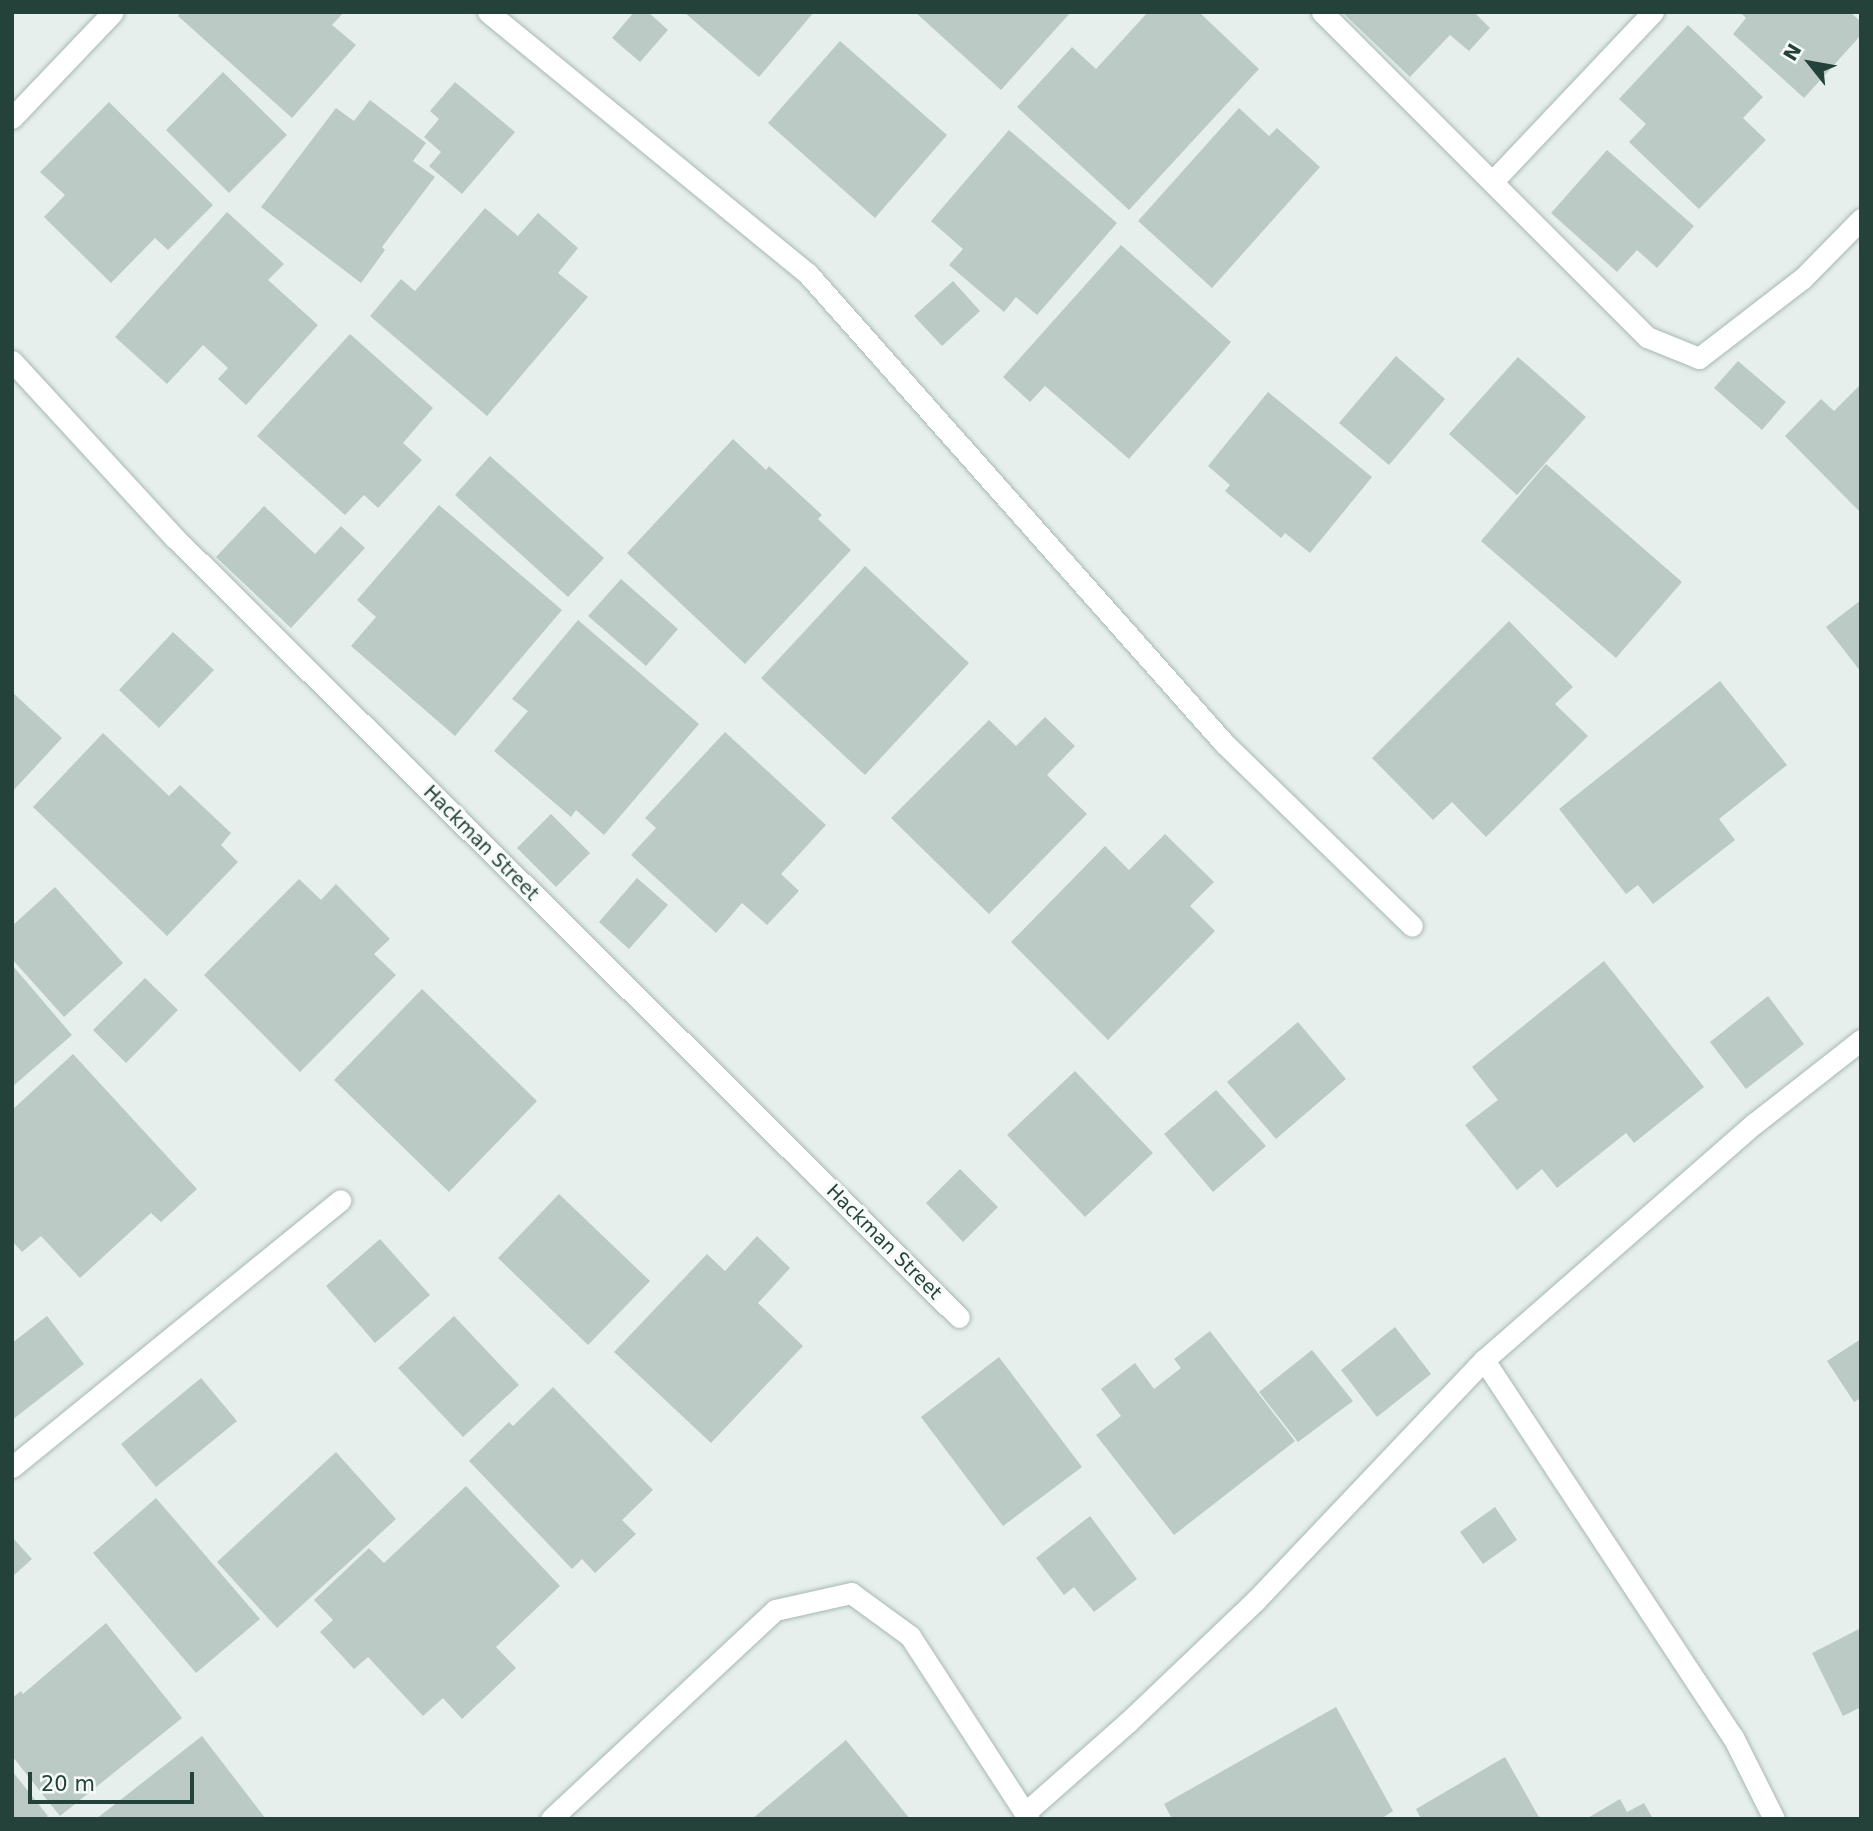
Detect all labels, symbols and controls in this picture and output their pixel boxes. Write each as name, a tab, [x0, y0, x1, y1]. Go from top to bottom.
north arrow	[1775, 28, 1845, 98]
text: N	[1778, 40, 1806, 65]
street label: Hackman Street	[419, 781, 543, 905]
street label: Hackman Street	[822, 1180, 946, 1304]
scale bar	[32, 1758, 198, 1802]
text: 20 m	[41, 1772, 95, 1796]

